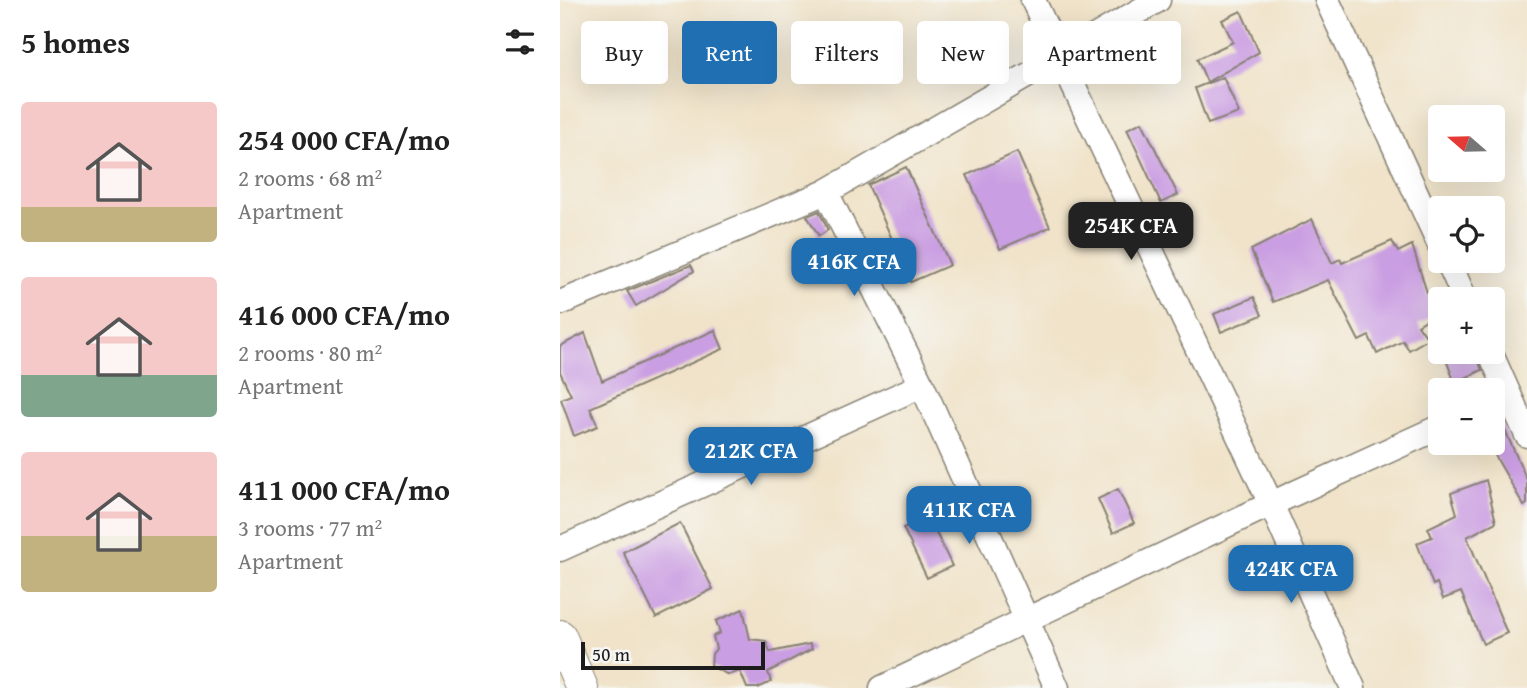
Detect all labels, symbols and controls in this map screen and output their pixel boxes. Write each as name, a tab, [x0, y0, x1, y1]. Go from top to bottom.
text: 5 homes	[21, 20, 130, 64]
chip: Buy	[581, 21, 668, 84]
chip: Rent	[682, 21, 777, 84]
chip: Filters	[791, 21, 903, 84]
chip: New	[917, 21, 1009, 84]
chip: Apartment	[1023, 21, 1181, 84]
icon: filters	[501, 23, 539, 61]
north arrow	[1428, 105, 1505, 182]
map controls	[1428, 105, 1505, 455]
text: 254 000 CFA/mo	[238, 117, 450, 161]
icon: home	[77, 130, 161, 214]
text: 2 rooms · 68 m²	[238, 161, 382, 194]
text: Apartment	[238, 194, 343, 227]
button: locate	[1428, 196, 1505, 273]
pin: 254K CFA	[1059, 202, 1203, 262]
text: 254K CFA	[1084, 208, 1178, 241]
pin: 416K CFA	[782, 238, 926, 298]
text: 416K CFA	[807, 244, 901, 277]
button: +	[1428, 287, 1505, 364]
text: 416 000 CFA/mo	[238, 292, 450, 336]
icon: home	[77, 305, 161, 389]
text: 2 rooms · 80 m²	[238, 336, 382, 369]
text: Apartment	[238, 369, 343, 402]
button: −	[1428, 378, 1505, 455]
pin: 212K CFA	[679, 428, 823, 487]
text: 212K CFA	[704, 433, 798, 466]
text: 411 000 CFA/mo	[238, 467, 450, 511]
icon: home	[77, 480, 161, 564]
pin: 411K CFA	[897, 486, 1041, 546]
text: 411K CFA	[922, 492, 1016, 525]
text: 3 rooms · 77 m²	[238, 511, 382, 544]
text: Apartment	[238, 544, 343, 577]
pin: 424K CFA	[1219, 546, 1363, 605]
text: 424K CFA	[1244, 551, 1338, 584]
scale bar	[581, 639, 765, 671]
text: 50 m	[592, 640, 630, 668]

